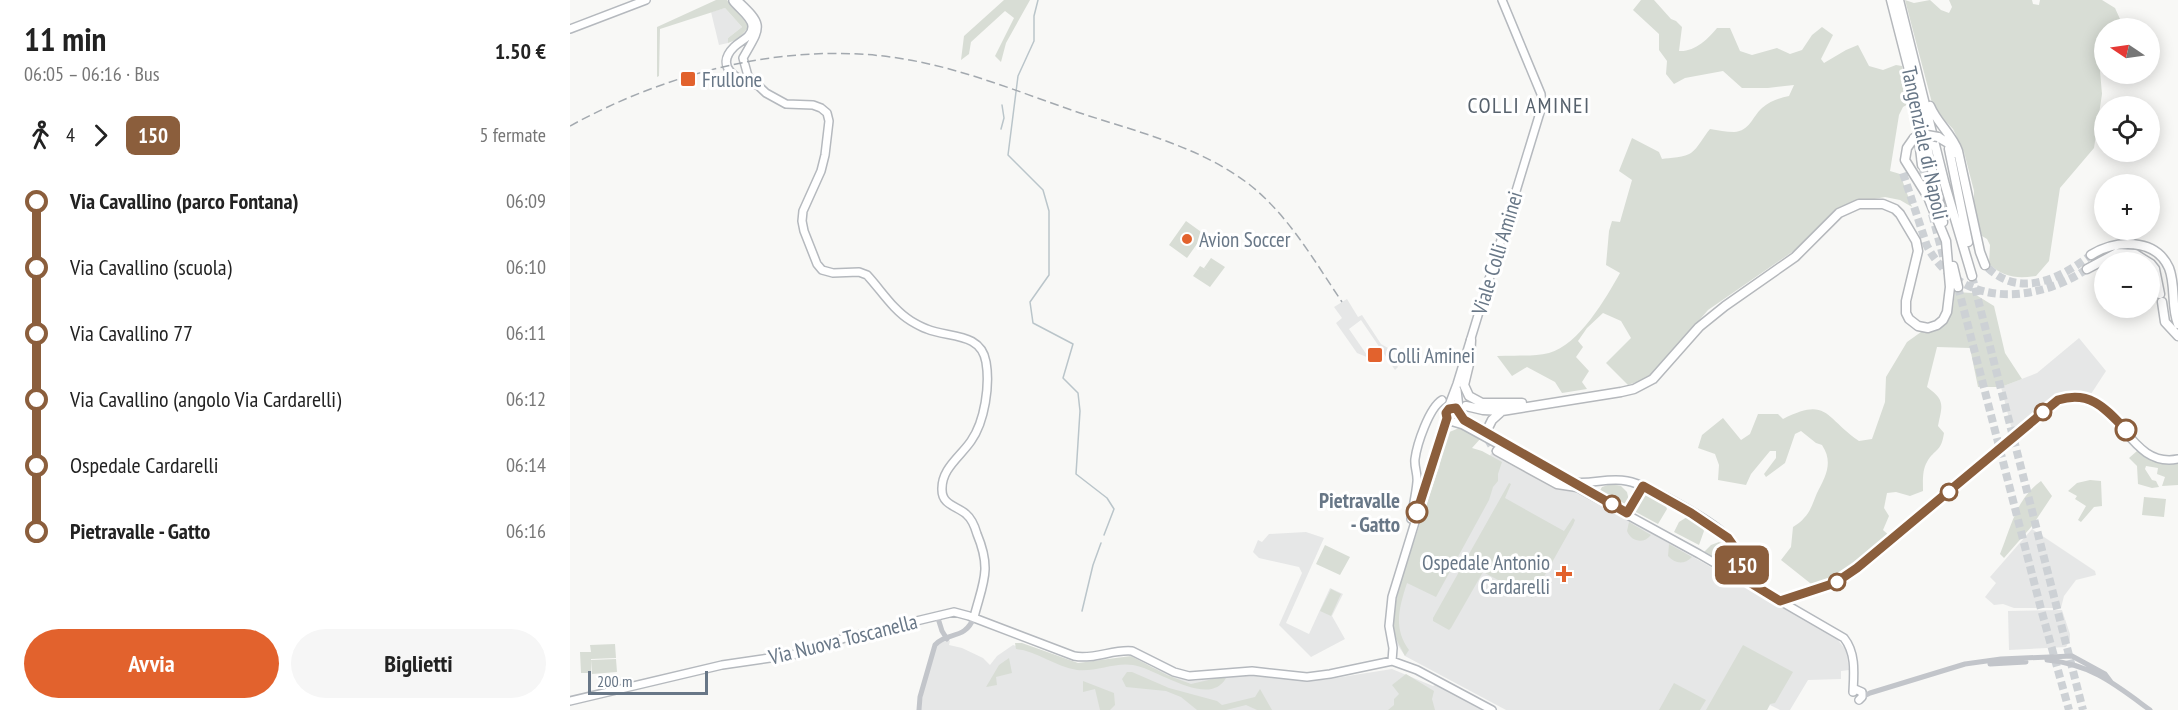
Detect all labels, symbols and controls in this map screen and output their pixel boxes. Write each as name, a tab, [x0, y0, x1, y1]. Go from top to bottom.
text: 11 min	[24, 17, 106, 60]
north arrow	[2094, 18, 2160, 84]
map controls	[2094, 18, 2160, 318]
text: 1.50 €	[495, 37, 546, 65]
text: 06:05 – 06:16 · Bus	[24, 61, 159, 87]
street label: Tangenziale di Napoli	[1896, 64, 1954, 222]
place label: Frullone	[702, 66, 762, 93]
marker: Frullone	[679, 70, 697, 88]
district label: COLLI AMINEI	[1467, 91, 1591, 119]
button: locate	[2094, 96, 2160, 162]
icon: walk	[24, 119, 57, 152]
icon: forward	[84, 119, 117, 152]
text: 4	[66, 122, 75, 148]
text: 150	[138, 122, 168, 149]
text: 5 fermate	[479, 122, 546, 148]
button: +	[2094, 174, 2160, 240]
text: Via Cavallino (parco Fontana)	[70, 187, 299, 215]
text: 06:09	[506, 188, 546, 214]
street label: Viale Colli Aminei	[1465, 188, 1529, 319]
place label: Avion Soccer	[1199, 226, 1291, 253]
marker: Avion Soccer	[1180, 232, 1194, 246]
button: −	[2094, 252, 2160, 318]
text: Via Cavallino (scuola)	[70, 253, 232, 281]
text: 06:10	[506, 254, 546, 280]
text: Via Cavallino 77	[70, 319, 193, 347]
text: 06:11	[506, 320, 546, 346]
place label: Colli Aminei	[1388, 342, 1475, 369]
marker: Colli Aminei	[1366, 346, 1384, 364]
text: Via Cavallino (angolo Via Cardarelli)	[70, 385, 341, 413]
text: 06:12	[506, 386, 546, 412]
unlabelled marker	[2034, 403, 2052, 421]
unlabelled marker	[2115, 419, 2137, 441]
text: Ospedale Cardarelli	[70, 451, 218, 479]
text: 06:14	[506, 452, 546, 478]
unlabelled marker	[1940, 483, 1958, 501]
place label: Pietravalle - Gatto	[1319, 487, 1400, 538]
unlabelled marker	[1603, 495, 1621, 513]
marker: Pietravalle - Gatto	[1406, 501, 1428, 523]
text: Pietravalle - Gatto	[70, 517, 210, 545]
text: 06:16	[506, 518, 546, 544]
line badge: 150	[1708, 546, 1776, 584]
place label: Ospedale Antonio Cardarelli	[1422, 549, 1550, 600]
text: 150	[1727, 552, 1757, 579]
marker: Ospedale Antonio Cardarelli	[1555, 565, 1573, 583]
unlabelled marker	[1828, 573, 1846, 591]
street label: Via Nuova Toscanella	[765, 607, 920, 671]
button: Avvia	[24, 629, 279, 698]
button: Biglietti	[291, 629, 546, 698]
scale bar	[588, 668, 708, 696]
text: 200 m	[597, 671, 632, 691]

